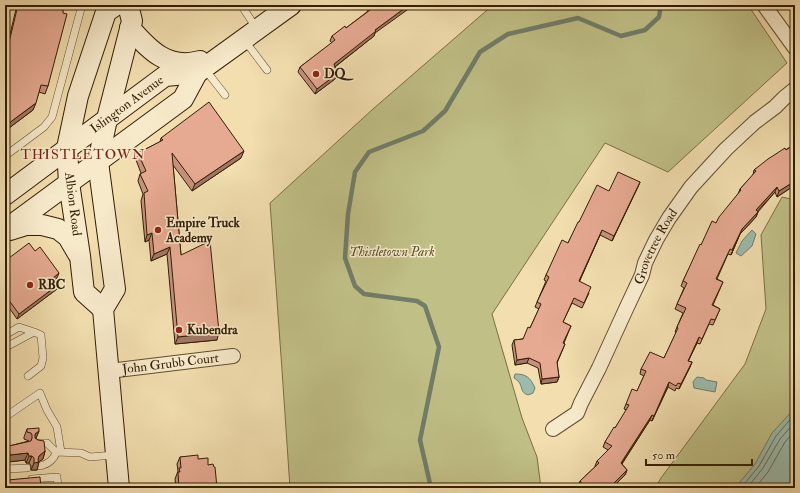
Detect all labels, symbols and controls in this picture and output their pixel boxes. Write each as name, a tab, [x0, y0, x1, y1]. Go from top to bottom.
place label: DQ	[324, 66, 355, 82]
marker: DQ	[311, 69, 321, 79]
street label: Islington Avenue	[87, 72, 167, 137]
district label: THISTLETOWN	[20, 146, 146, 163]
street label: Albion Road	[61, 170, 85, 237]
street label: Grovetree Road	[631, 205, 681, 287]
place label: Empire Truck Academy	[165, 215, 240, 247]
marker: Empire Truck Academy	[153, 225, 163, 235]
park label: Thistletown Park	[349, 244, 435, 260]
place label: RBC	[38, 277, 65, 293]
marker: RBC	[25, 280, 35, 290]
place label: Kubendra	[187, 322, 238, 338]
marker: Kubendra	[174, 325, 184, 335]
street label: John Grubb Court	[120, 350, 220, 377]
scale bar	[646, 441, 752, 467]
text: 50 m	[652, 448, 676, 463]

